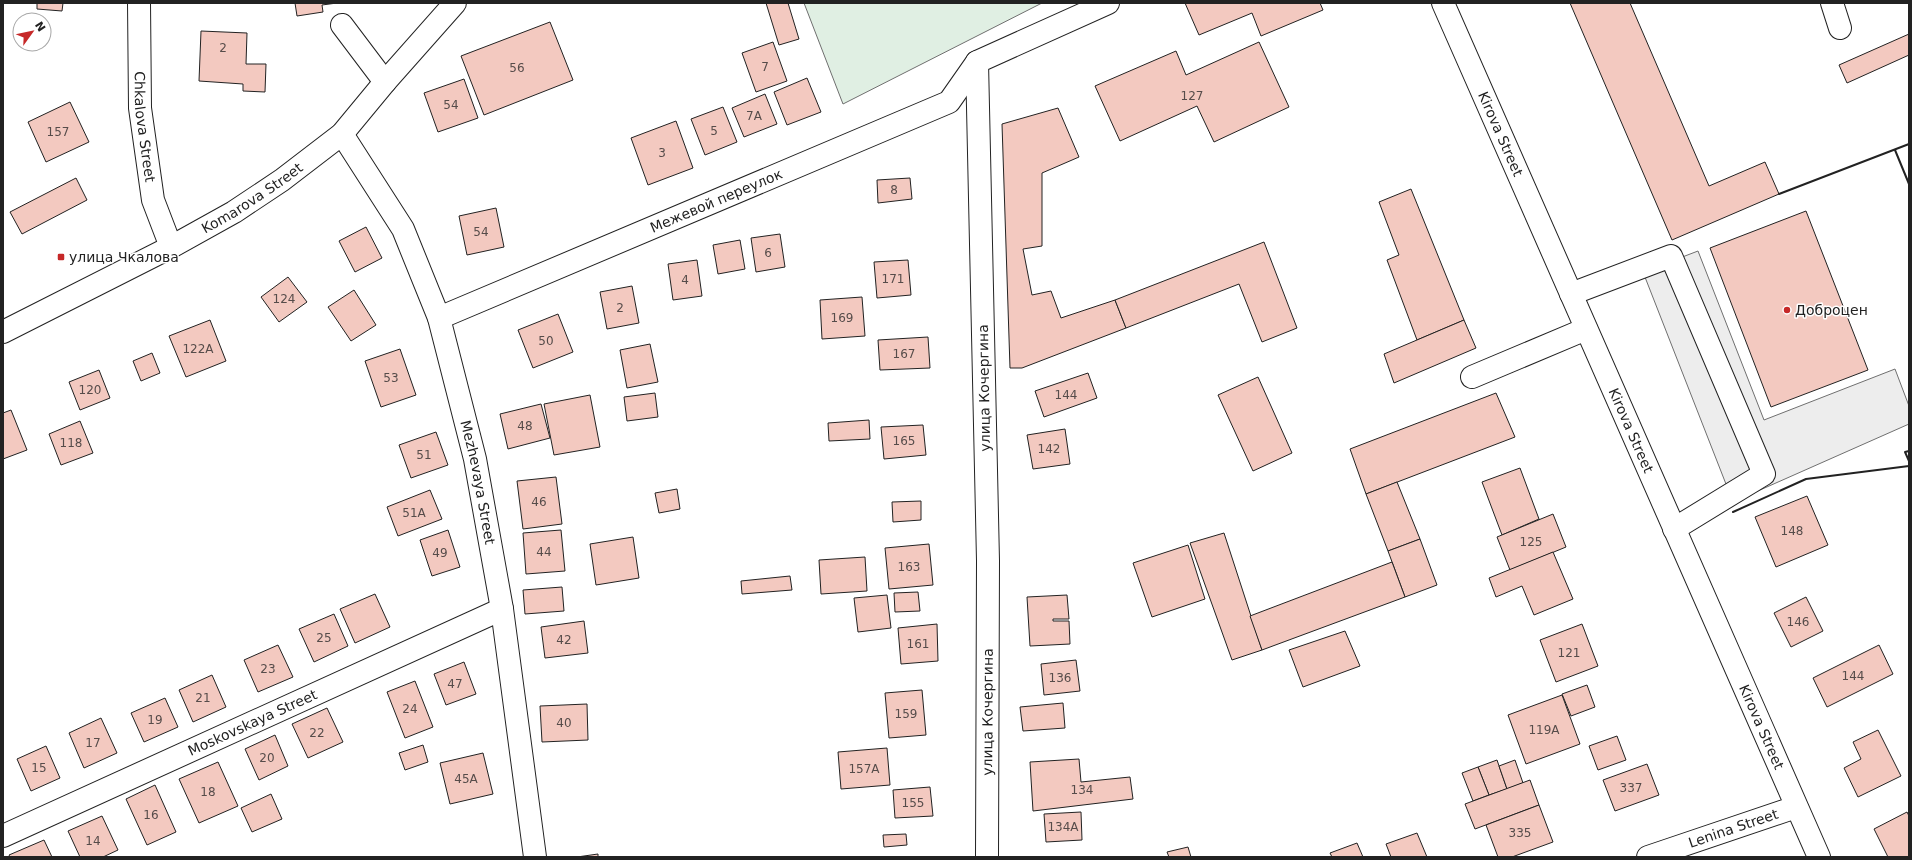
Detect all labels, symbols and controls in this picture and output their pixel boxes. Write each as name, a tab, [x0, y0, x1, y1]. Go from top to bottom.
north arrow	[12, 12, 52, 52]
text: N	[32, 19, 48, 34]
house number: 2	[219, 41, 227, 55]
house number: 7	[761, 60, 769, 74]
house number: 56	[509, 61, 525, 75]
street label: Chkalova Street	[132, 71, 158, 184]
house number: 127	[1181, 89, 1203, 103]
street label: Kirova Street	[1475, 89, 1526, 179]
house number: 54	[443, 98, 459, 112]
house number: 7А	[746, 109, 763, 123]
house number: 5	[710, 124, 718, 138]
house number: 157	[47, 125, 69, 139]
house number: 3	[658, 146, 666, 160]
street label: Komarova Street	[199, 159, 306, 236]
street label: Межевой переулок	[648, 166, 785, 236]
house number: 8	[890, 183, 898, 197]
house number: 54	[473, 225, 489, 239]
house number: 6	[764, 246, 772, 260]
place label: улица Чкалова	[69, 249, 179, 265]
marker: улица Чкалова	[56, 252, 66, 262]
house number: 171	[882, 272, 904, 286]
house number: 4	[681, 273, 689, 287]
house number: 124	[273, 292, 295, 306]
house number: 2	[616, 301, 624, 315]
place label: Доброцен	[1795, 302, 1868, 318]
marker: Доброцен	[1782, 305, 1792, 315]
house number: 169	[831, 311, 853, 325]
street label: улица Кочергина	[975, 324, 993, 452]
house number: 50	[538, 334, 554, 348]
house number: 122А	[182, 342, 214, 356]
house number: 167	[893, 347, 915, 361]
house number: 53	[383, 371, 399, 385]
house number: 120	[79, 383, 101, 397]
street label: Kirova Street	[1606, 386, 1657, 476]
house number: 144	[1055, 388, 1077, 402]
street label: Mezhevaya Street	[457, 419, 498, 546]
house number: 48	[517, 419, 533, 433]
house number: 165	[893, 434, 915, 448]
house number: 118	[60, 436, 82, 450]
house number: 142	[1038, 442, 1060, 456]
house number: 51	[416, 448, 432, 462]
house number: 46	[531, 495, 547, 509]
house number: 51А	[402, 506, 427, 520]
house number: 148	[1781, 524, 1803, 538]
house number: 125	[1520, 535, 1542, 549]
house number: 44	[536, 545, 552, 559]
house number: 49	[432, 546, 448, 560]
house number: 163	[898, 560, 920, 574]
house number: 146	[1787, 615, 1809, 629]
house number: 25	[316, 631, 332, 645]
house number: 42	[556, 633, 572, 647]
house number: 161	[907, 637, 929, 651]
house number: 121	[1558, 646, 1580, 660]
street label: улица Кочергина	[979, 648, 996, 776]
house number: 23	[260, 662, 276, 676]
house number: 144	[1842, 669, 1864, 683]
house number: 136	[1049, 671, 1071, 685]
house number: 47	[447, 677, 463, 691]
street label: Kirova Street	[1736, 682, 1788, 772]
street label: Moskovskaya Street	[185, 686, 320, 759]
house number: 21	[195, 691, 211, 705]
house number: 24	[402, 702, 418, 716]
house number: 159	[895, 707, 917, 721]
house number: 19	[147, 713, 163, 727]
house number: 40	[556, 716, 572, 730]
house number: 119А	[1528, 723, 1560, 737]
house number: 22	[309, 726, 325, 740]
house number: 17	[85, 736, 101, 750]
house number: 20	[259, 751, 275, 765]
house number: 15	[31, 761, 47, 775]
house number: 157А	[848, 762, 880, 776]
house number: 45А	[454, 772, 479, 786]
house number: 337	[1620, 781, 1642, 795]
house number: 134	[1071, 783, 1093, 797]
house number: 18	[200, 785, 216, 799]
house number: 155	[902, 796, 924, 810]
street label: Lenina Street	[1686, 805, 1781, 851]
house number: 16	[143, 808, 159, 822]
house number: 134А	[1047, 820, 1079, 834]
house number: 335	[1509, 826, 1531, 840]
house number: 14	[85, 834, 101, 848]

